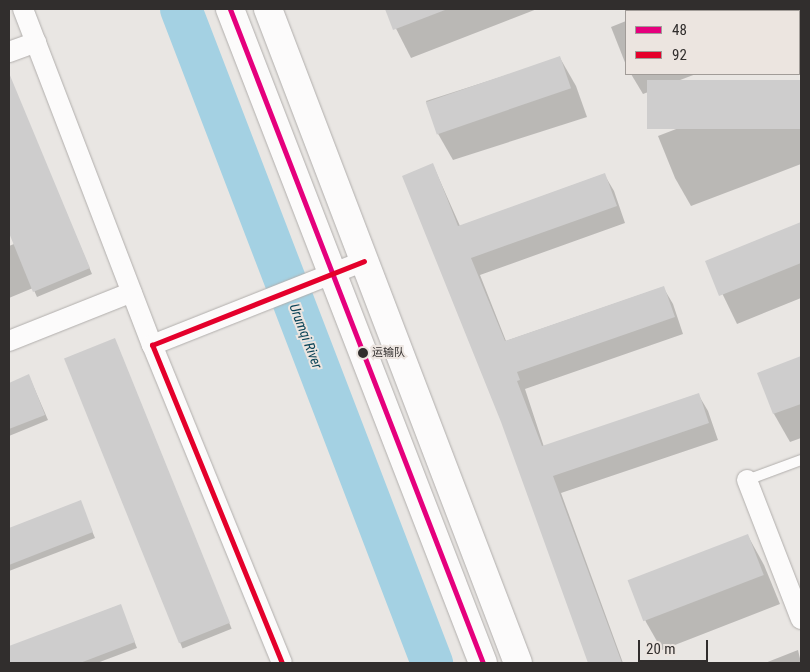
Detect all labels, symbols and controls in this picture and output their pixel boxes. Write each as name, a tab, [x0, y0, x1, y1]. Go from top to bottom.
legend	[625, 10, 800, 75]
text: 48	[672, 21, 687, 39]
text: 92	[672, 46, 687, 64]
water label: Urumqi River	[286, 301, 326, 371]
place label: 运输队	[372, 346, 405, 360]
marker: 运输队	[358, 348, 368, 358]
scale bar	[640, 630, 710, 662]
text: 20 m	[646, 640, 676, 658]

